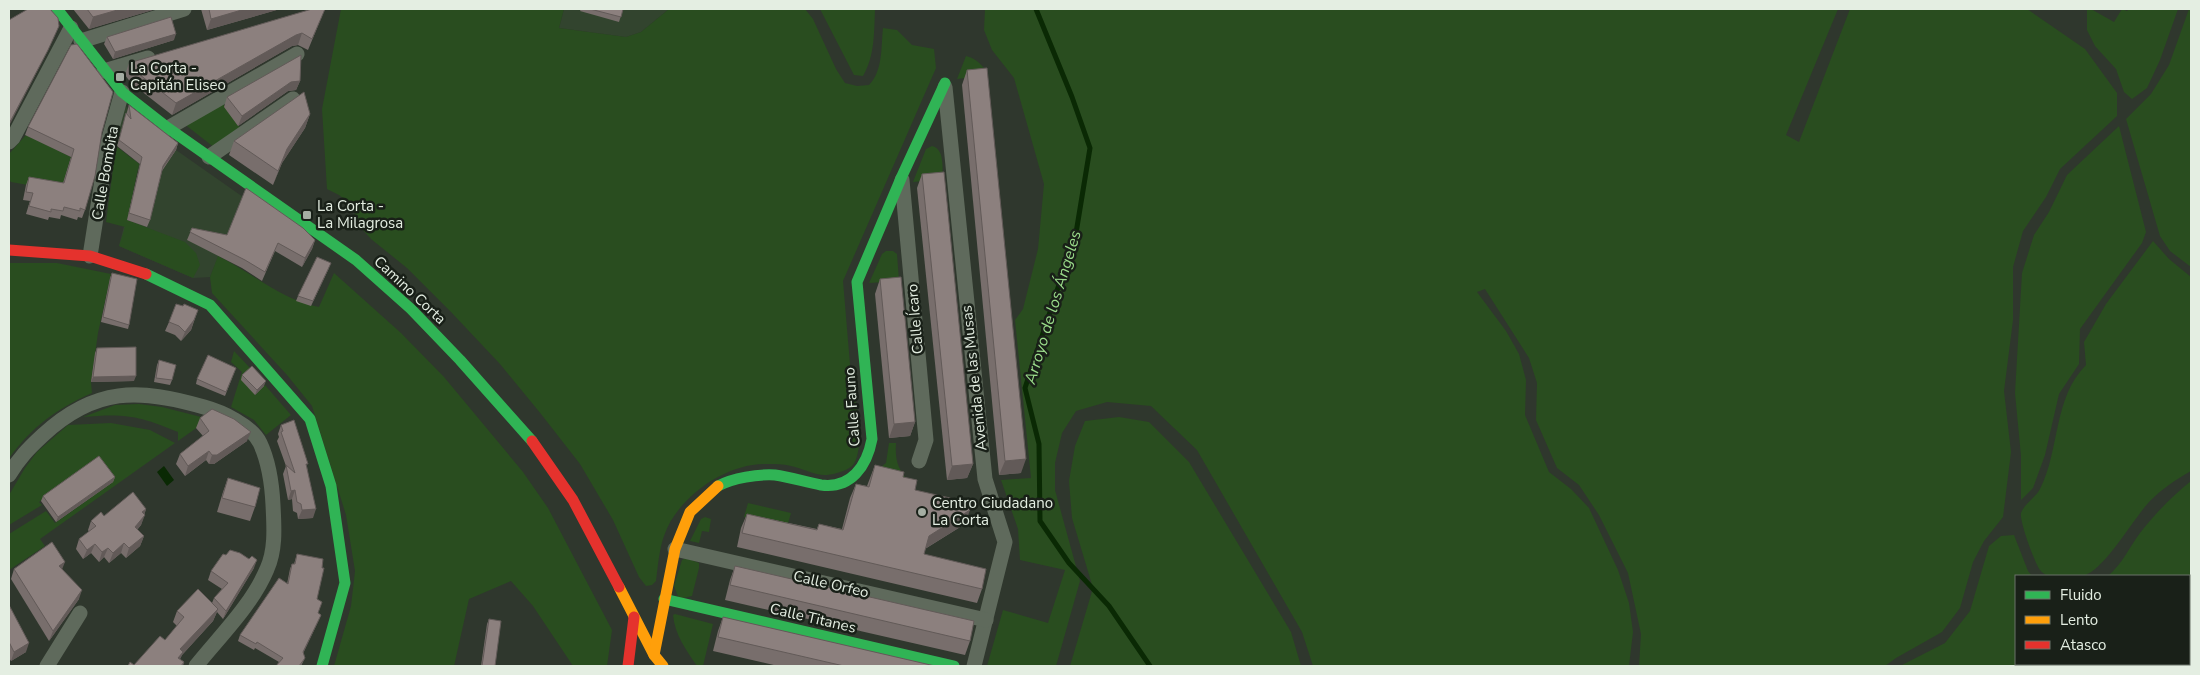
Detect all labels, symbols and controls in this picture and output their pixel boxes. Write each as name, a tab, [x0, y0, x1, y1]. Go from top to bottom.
place label: La Corta - Capitán Eliseo	[130, 58, 226, 95]
marker: La Corta - Capitán Eliseo	[114, 71, 126, 83]
street label: Calle Bombita	[87, 124, 123, 222]
place label: La Corta - La Milagrosa	[317, 196, 403, 233]
marker: La Corta - La Milagrosa	[301, 209, 313, 221]
water label: Arroyo de los Ángeles	[1019, 227, 1087, 388]
street label: Camino Corta	[370, 251, 450, 329]
street label: Calle Ícaro	[902, 283, 928, 355]
street label: Avenida de las Musas	[956, 304, 992, 452]
street label: Calle Fauno	[839, 367, 865, 447]
place label: Centro Ciudadano La Corta	[932, 493, 1053, 530]
marker: Centro Ciudadano La Corta	[916, 506, 928, 518]
street label: Calle Orfeo	[791, 566, 871, 602]
legend	[2015, 575, 2190, 665]
text: Fluido	[2060, 585, 2102, 605]
street label: Calle Titanes	[768, 598, 858, 638]
text: Lento	[2060, 610, 2098, 630]
text: Atasco	[2060, 635, 2106, 655]

